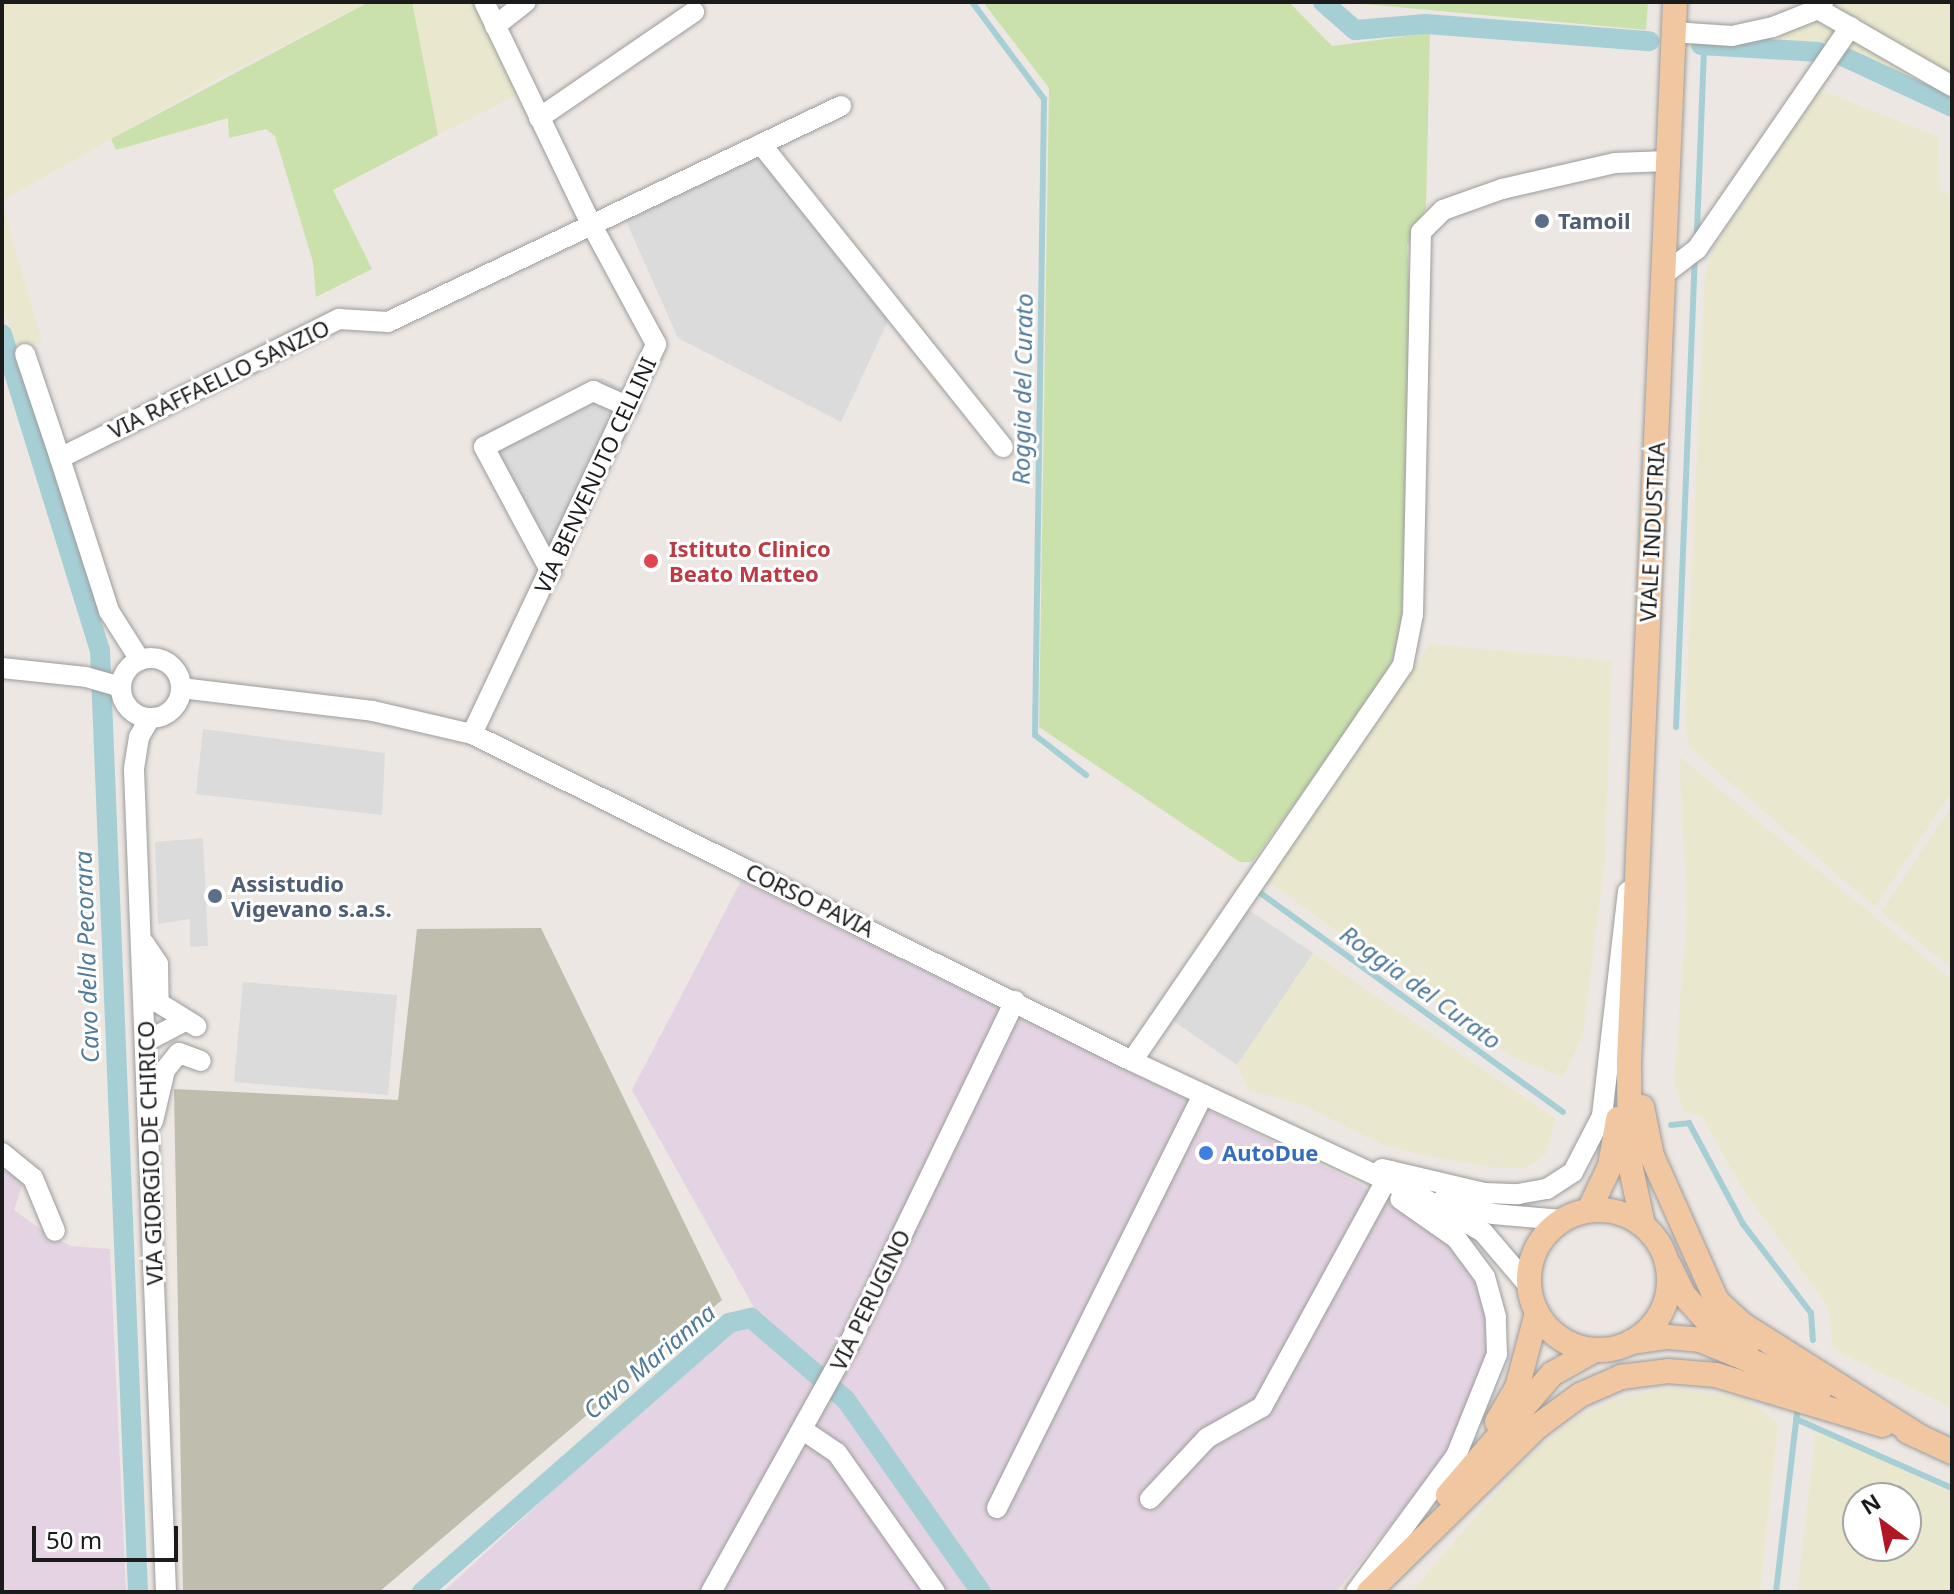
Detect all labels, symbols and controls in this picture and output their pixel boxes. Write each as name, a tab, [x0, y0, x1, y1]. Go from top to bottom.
place label: Tamoil	[1558, 208, 1630, 234]
marker: Tamoil	[1533, 212, 1551, 230]
water label: Roggia del Curato	[1006, 293, 1038, 485]
street label: VIA RAFFAELLO SANZIO	[104, 314, 334, 444]
street label: VIA BENVENUTO CELLINI	[529, 353, 661, 597]
street label: VIALE INDUSTRIA	[1634, 441, 1670, 623]
place label: Istituto Clinico Beato Matteo	[669, 535, 831, 586]
marker: Istituto Clinico Beato Matteo	[640, 550, 662, 572]
water label: Cavo della Pecorara	[68, 850, 104, 1064]
street label: CORSO PAVIA	[742, 858, 878, 942]
place label: Assistudio Vigevano s.a.s.	[231, 870, 392, 922]
marker: Assistudio Vigevano s.a.s.	[206, 887, 224, 905]
water label: Roggia del Curato	[1335, 919, 1507, 1055]
street label: VIA GIORGIO DE CHIRICO	[132, 1020, 168, 1286]
place label: AutoDue	[1222, 1140, 1318, 1166]
marker: AutoDue	[1197, 1144, 1215, 1162]
street label: VIA PERUGINO	[825, 1225, 915, 1375]
water label: Cavo Marianna	[577, 1297, 721, 1425]
north arrow	[1842, 1482, 1922, 1562]
text: N	[1855, 1486, 1886, 1521]
scale bar	[36, 1510, 182, 1560]
text: 50 m	[46, 1523, 102, 1556]

